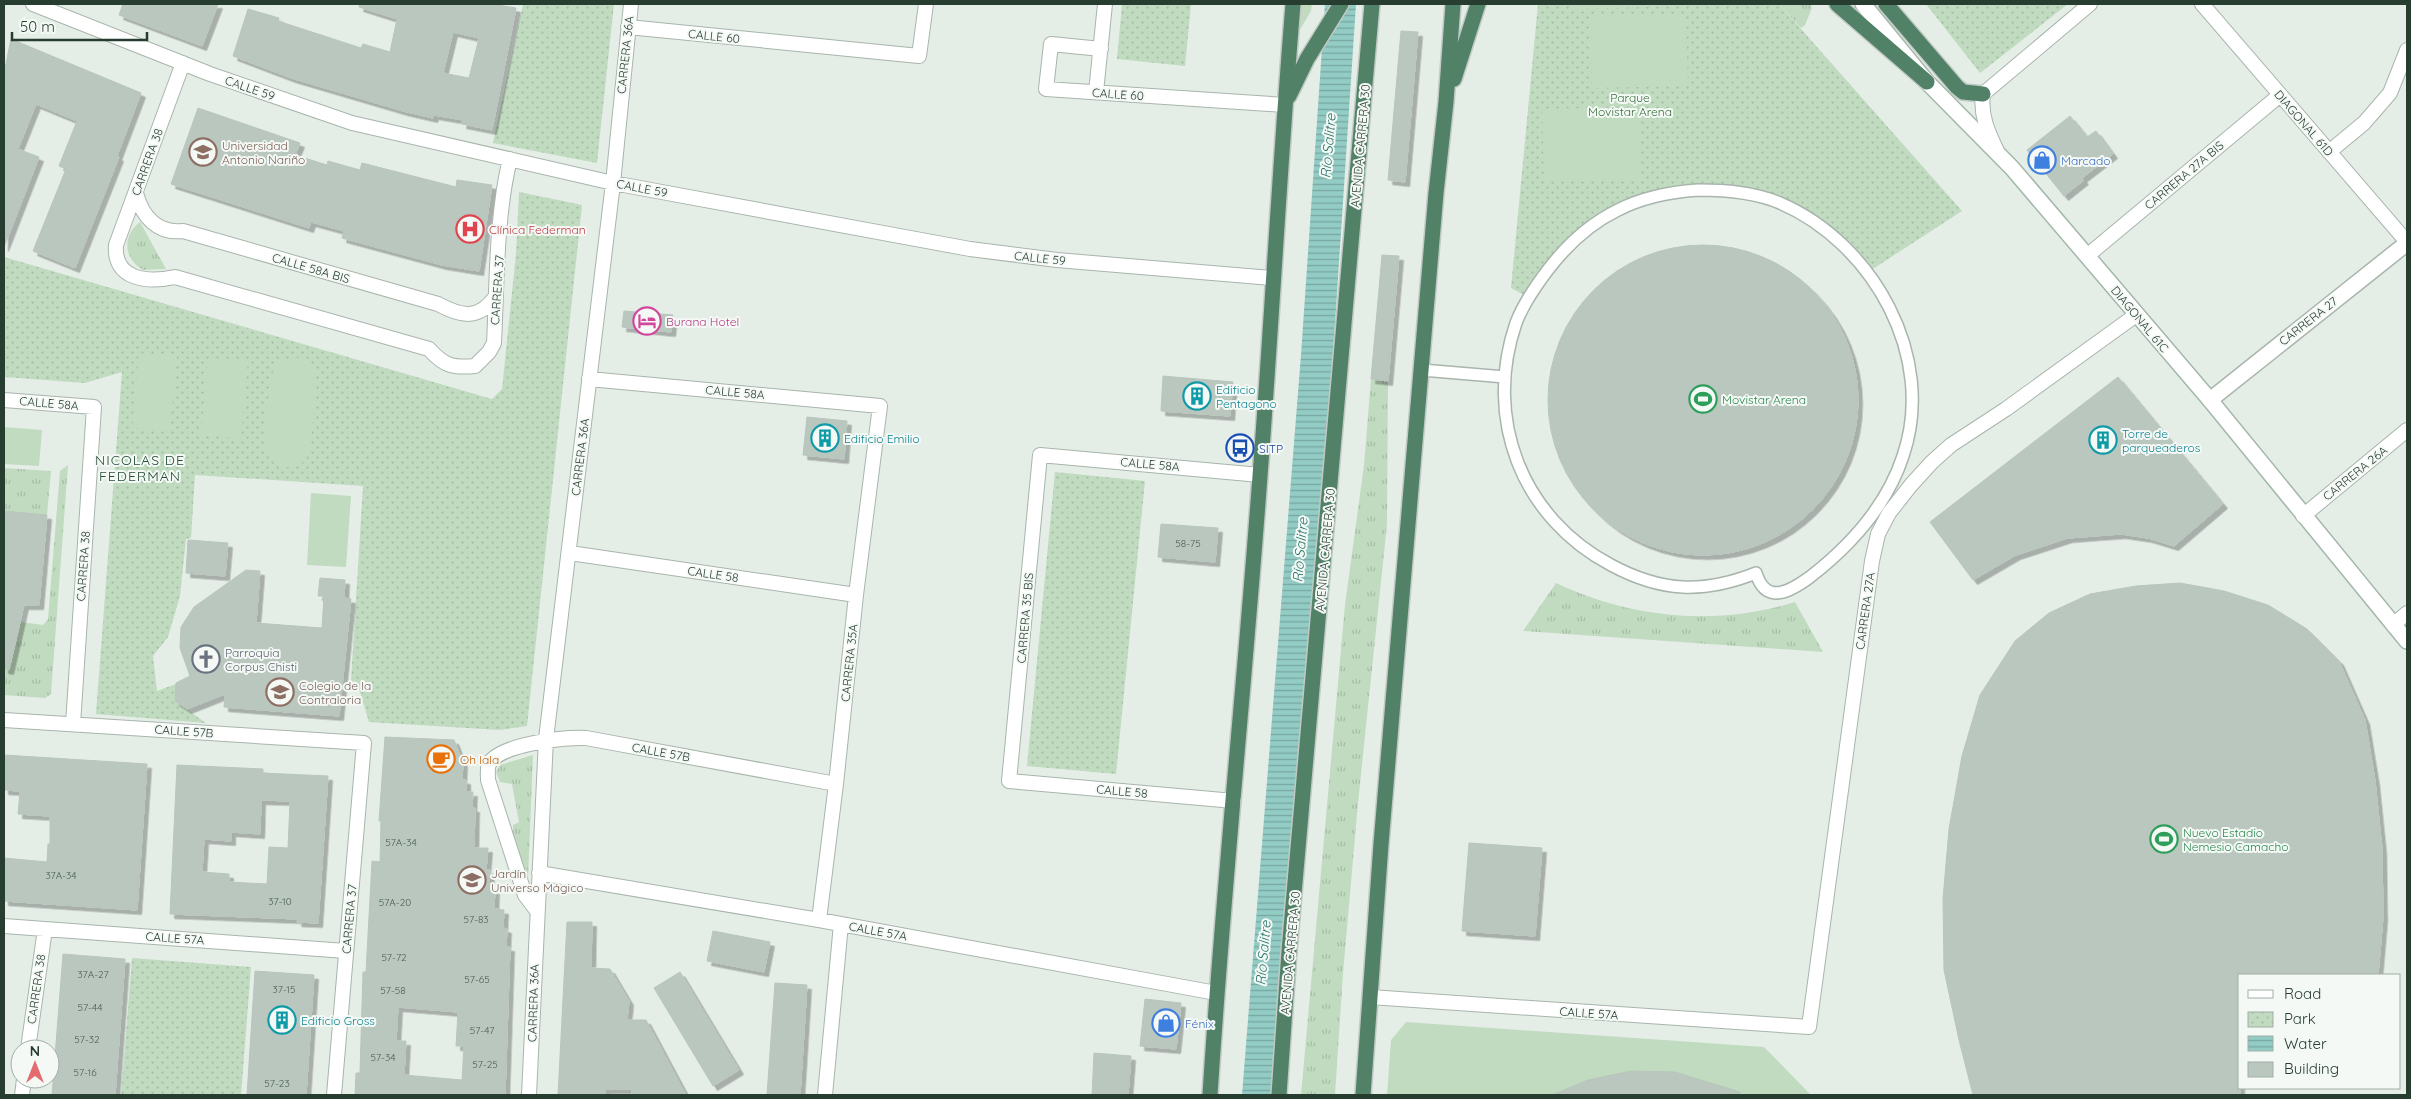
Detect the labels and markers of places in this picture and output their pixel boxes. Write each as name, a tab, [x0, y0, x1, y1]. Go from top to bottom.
school or university icon: Universidad Antonio Nariño	[188, 137, 218, 167]
place label: Universidad Antonio Nariño	[222, 138, 305, 167]
shop icon: Marcado	[2027, 145, 2057, 175]
place label: Marcado	[2061, 153, 2111, 168]
hospital icon: Clínica Federman	[455, 214, 485, 244]
place label: Clínica Federman	[489, 222, 586, 237]
hotel icon: Burana Hotel	[632, 306, 662, 336]
place label: Burana Hotel	[666, 314, 739, 329]
building icon: Edificio Pentagono	[1182, 381, 1212, 411]
place label: Edificio Pentagono	[1216, 382, 1277, 411]
sports icon: Movistar Arena	[1688, 384, 1718, 414]
place label: Movistar Arena	[1722, 392, 1806, 407]
building icon: Edificio Emilio	[810, 423, 840, 453]
building icon: Torre de parqueaderos	[2088, 425, 2118, 455]
place label: Torre de parqueaderos	[2122, 426, 2201, 455]
place label: Edificio Emilio	[844, 431, 920, 446]
bus stop icon: SITP	[1225, 433, 1255, 463]
place label: SITP	[1259, 441, 1283, 456]
church icon: Parroquia Corpus Chisti	[191, 644, 221, 674]
place label: Parroquia Corpus Chisti	[225, 645, 297, 674]
school or university icon: Colegio de la Contraloria	[265, 677, 295, 707]
place label: Colegio de la Contraloria	[299, 678, 371, 707]
cafe icon: Oh lala	[426, 744, 456, 774]
place label: Oh lala	[460, 752, 499, 767]
sports icon: Nuevo Estadio Nemesio Camacho	[2149, 824, 2179, 854]
place label: Nuevo Estadio Nemesio Camacho	[2183, 825, 2289, 854]
school or university icon: Jardín Universo Mágico	[457, 865, 487, 895]
place label: Jardín Universo Mágico	[491, 866, 584, 895]
building icon: Edificio Gross	[267, 1005, 297, 1035]
shop icon: Fénix	[1151, 1008, 1181, 1038]
place label: Edificio Gross	[301, 1013, 375, 1028]
place label: Fénix	[1185, 1016, 1214, 1031]

